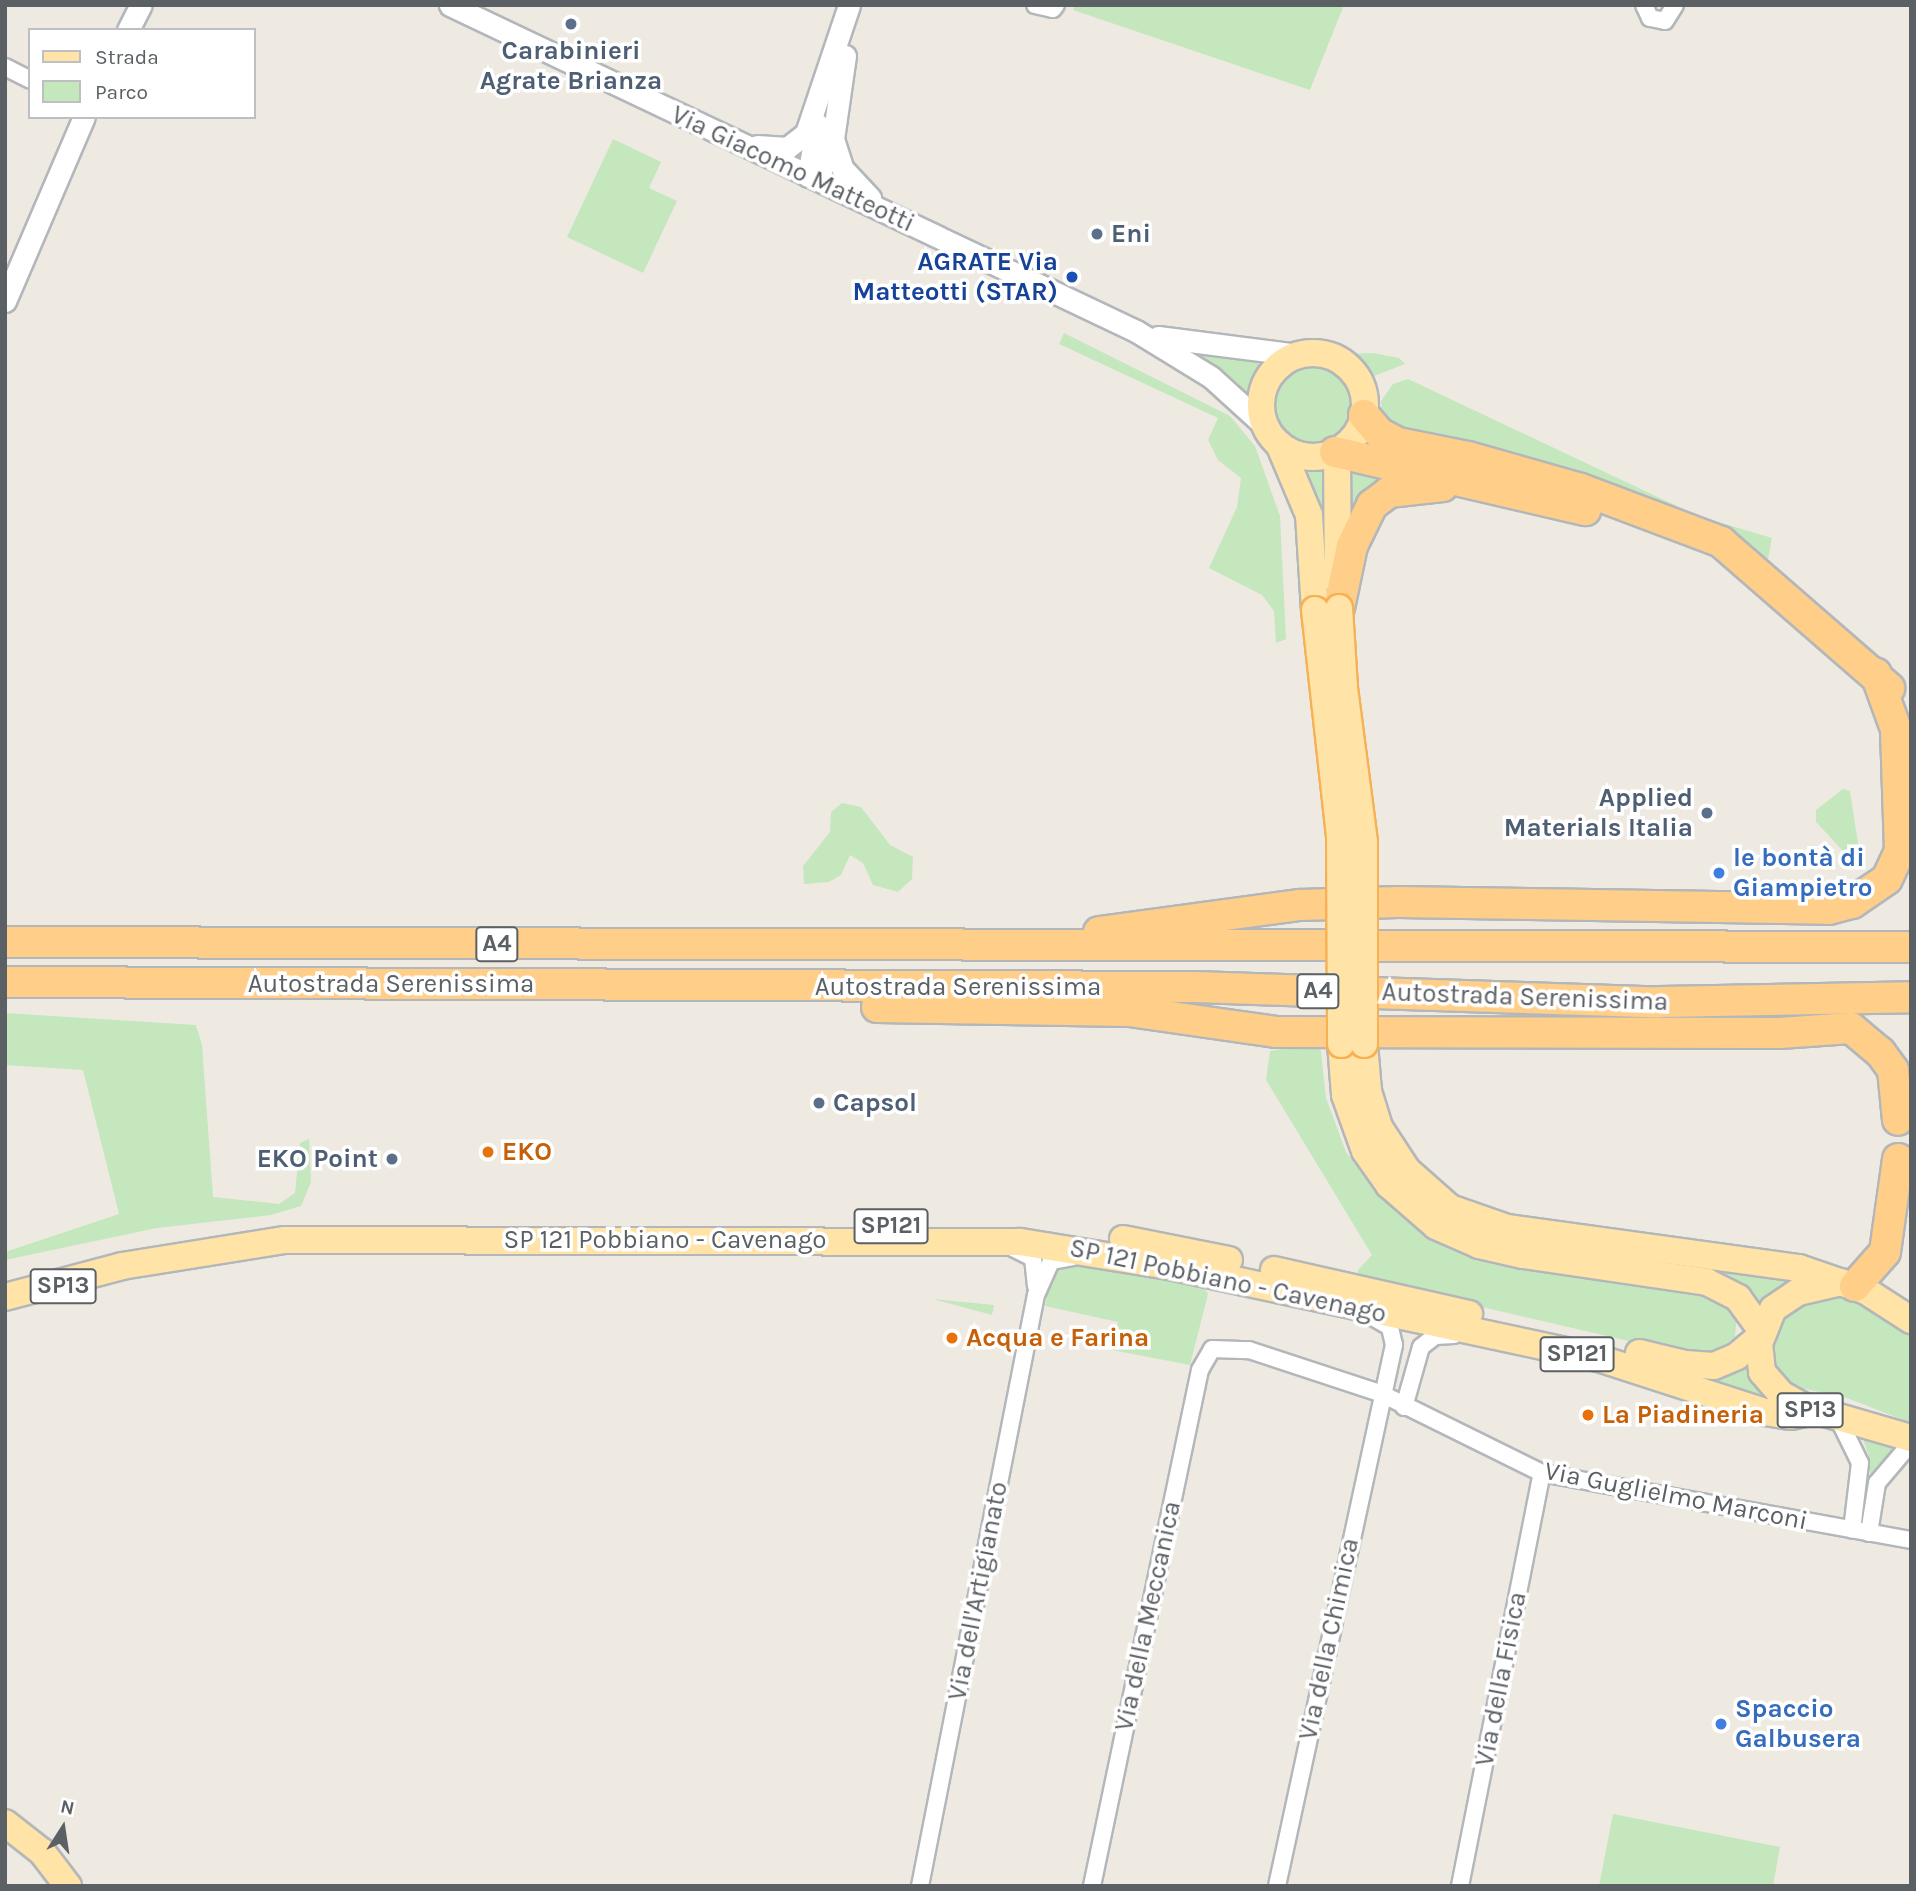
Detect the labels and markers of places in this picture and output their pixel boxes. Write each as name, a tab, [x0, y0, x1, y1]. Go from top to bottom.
marker: Carabinieri Agrate Brianza	[563, 16, 579, 32]
place label: Carabinieri Agrate Brianza	[480, 35, 662, 96]
place label: Eni	[1111, 218, 1151, 250]
marker: Eni	[1089, 226, 1105, 242]
place label: AGRATE Via Matteotti (STAR)	[852, 246, 1058, 308]
marker: AGRATE Via Matteotti (STAR)	[1064, 269, 1080, 285]
place label: Applied Materials Italia	[1504, 782, 1693, 844]
marker: Applied Materials Italia	[1699, 805, 1715, 821]
place label: le bontà di Giampietro	[1733, 842, 1872, 903]
marker: le bontà di Giampietro	[1711, 865, 1727, 881]
place label: Capsol	[833, 1087, 917, 1119]
marker: Capsol	[811, 1095, 827, 1111]
place label: EKO	[502, 1136, 552, 1168]
place label: EKO Point	[257, 1143, 378, 1175]
marker: EKO	[480, 1144, 496, 1160]
marker: EKO Point	[384, 1151, 400, 1167]
place label: Acqua e Farina	[966, 1322, 1149, 1354]
marker: Acqua e Farina	[944, 1330, 960, 1346]
place label: La Piadineria	[1602, 1399, 1764, 1431]
marker: La Piadineria	[1580, 1407, 1596, 1423]
place label: Spaccio Galbusera	[1735, 1693, 1861, 1754]
marker: Spaccio Galbusera	[1713, 1716, 1729, 1732]

